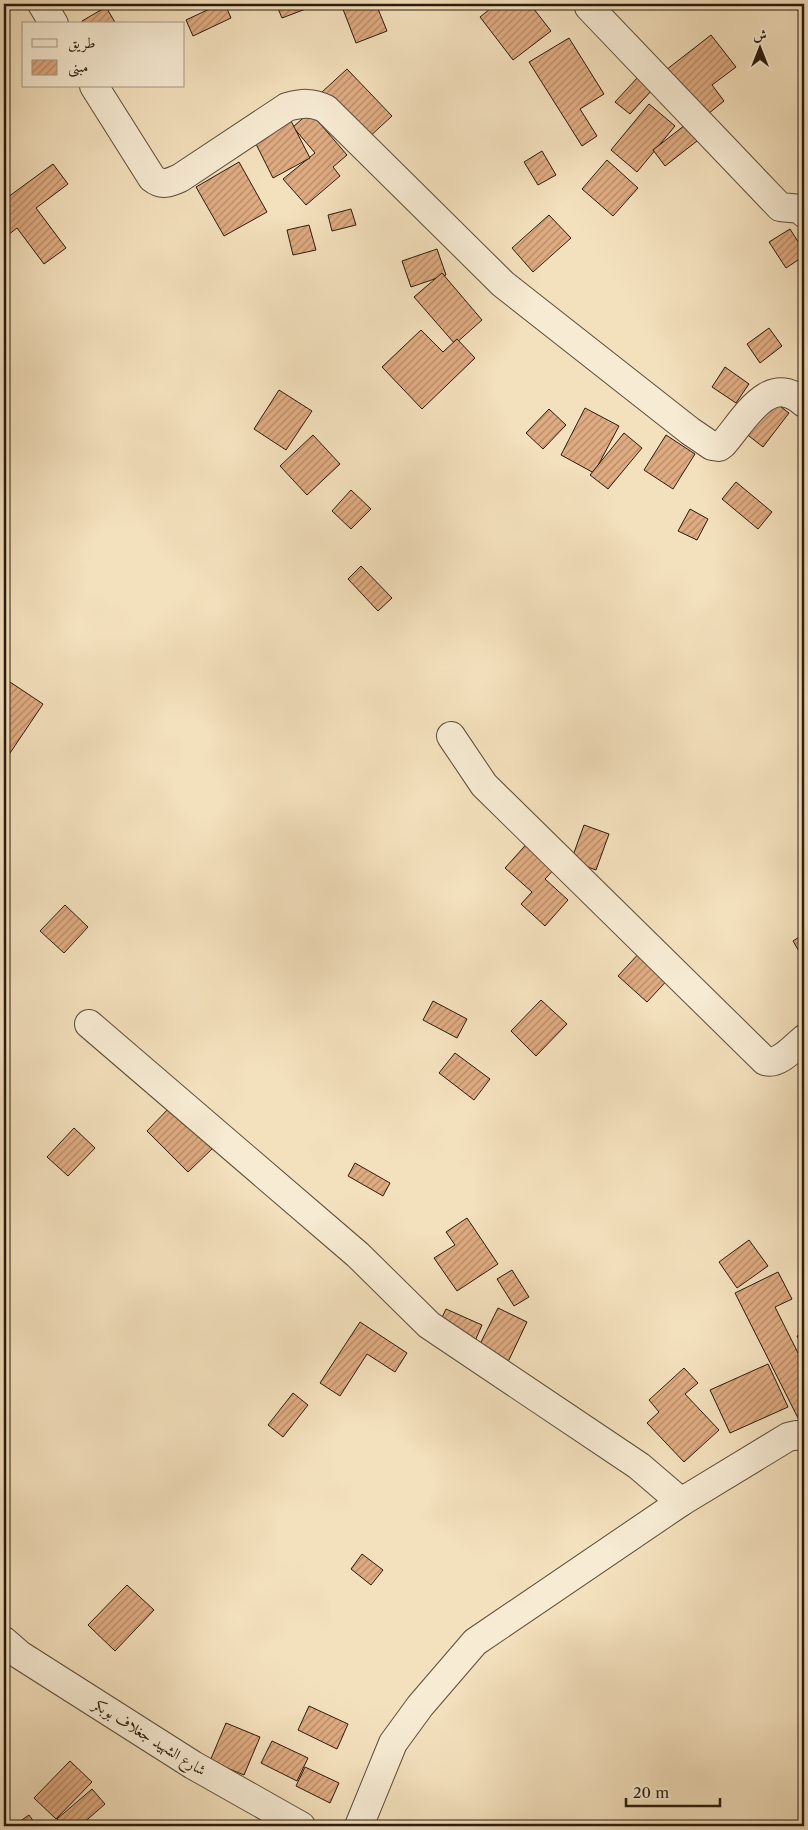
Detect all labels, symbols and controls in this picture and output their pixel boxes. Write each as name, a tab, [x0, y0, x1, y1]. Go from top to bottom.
legend	[22, 22, 185, 88]
north arrow	[736, 22, 786, 72]
text: ش	[753, 26, 767, 44]
text: طريق	[68, 33, 95, 53]
text: مبنى	[68, 57, 88, 78]
street label: شارع الشهيد جغلاف بوبكر	[86, 1694, 210, 1783]
scale bar	[626, 1775, 719, 1807]
text: 20 m	[633, 1783, 669, 1802]

